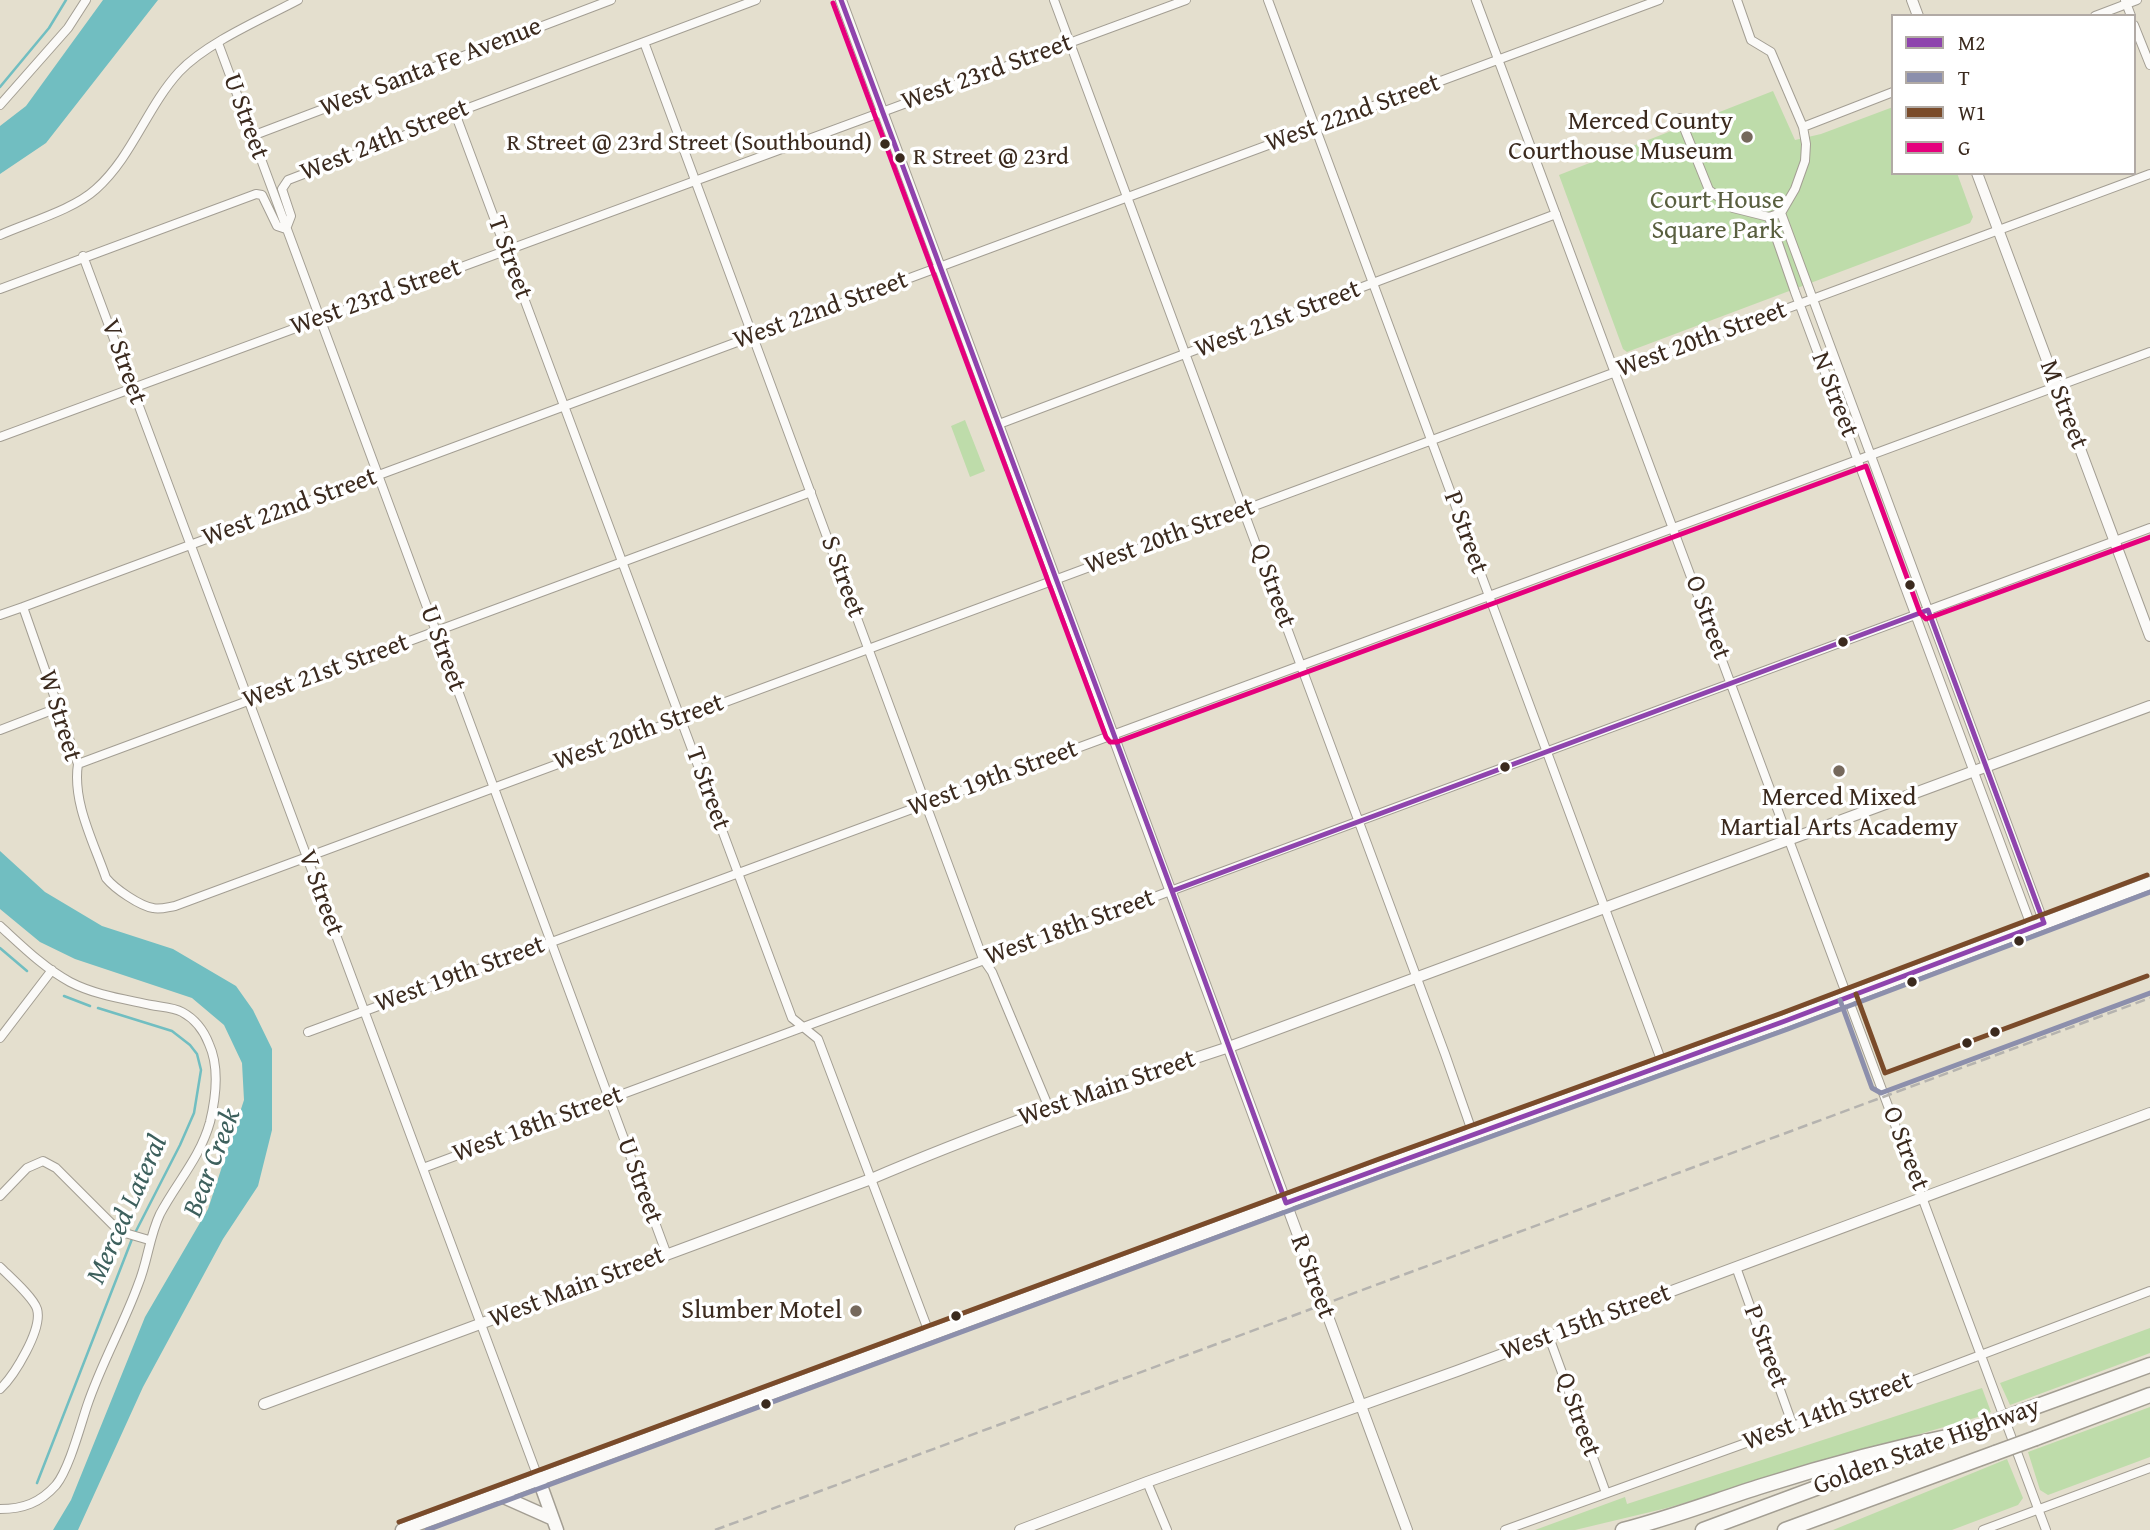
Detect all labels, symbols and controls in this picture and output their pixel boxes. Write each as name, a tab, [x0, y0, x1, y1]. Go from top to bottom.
street label: West Santa Fe Avenue	[316, 11, 546, 125]
legend	[1891, 14, 2136, 175]
text: M2	[1958, 27, 1985, 58]
street label: West 23rd Street	[897, 28, 1077, 118]
text: T	[1958, 62, 1970, 93]
street label: West 22nd Street	[1261, 68, 1445, 160]
street label: U Street	[215, 70, 275, 164]
street label: West 24th Street	[296, 93, 474, 189]
text: W1	[1958, 97, 1986, 128]
place label: Merced County Courthouse Museum	[1508, 106, 1733, 168]
marker: Merced County Courthouse Museum	[1739, 129, 1755, 145]
place label: R Street @ 23rd Street (Southbound)	[507, 130, 872, 158]
text: G	[1958, 132, 1970, 163]
marker: R Street @ 23rd Street (Southbound)	[878, 137, 892, 151]
place label: R Street @ 23rd	[913, 144, 1069, 172]
marker: R Street @ 23rd	[893, 151, 907, 165]
park label: Court House Square Park	[1650, 185, 1784, 246]
street label: T Street	[480, 212, 538, 304]
street label: West 23rd Street	[286, 253, 466, 343]
street label: West 22nd Street	[729, 265, 913, 357]
street label: West 21st Street	[1191, 274, 1365, 366]
street label: West 20th Street	[1613, 295, 1791, 385]
street label: V Street	[93, 315, 153, 409]
street label: N Street	[1804, 348, 1864, 442]
street label: M Street	[2032, 356, 2094, 454]
street label: West 22nd Street	[198, 462, 382, 554]
street label: P Street	[1436, 488, 1494, 578]
street label: West 20th Street	[1081, 492, 1259, 582]
street label: S Street	[813, 532, 871, 622]
street label: Q Street	[1242, 540, 1302, 632]
street label: O Street	[1677, 572, 1737, 664]
unlabelled marker	[1903, 578, 1917, 592]
street label: U Street	[412, 602, 472, 696]
street label: West 21st Street	[239, 627, 413, 717]
unlabelled marker	[1836, 635, 1850, 649]
street label: W Street	[30, 667, 88, 765]
street label: West 20th Street	[550, 688, 728, 778]
street label: West 19th Street	[904, 734, 1082, 824]
street label: T Street	[678, 743, 736, 835]
unlabelled marker	[1498, 760, 1512, 774]
marker: Merced Mixed Martial Arts Academy	[1831, 763, 1847, 779]
place label: Merced Mixed Martial Arts Academy	[1720, 782, 1958, 844]
street label: V Street	[290, 846, 350, 940]
street label: West 18th Street	[981, 883, 1159, 973]
street label: West 19th Street	[371, 930, 549, 1020]
unlabelled marker	[2012, 934, 2026, 948]
unlabelled marker	[1905, 975, 1919, 989]
unlabelled marker	[1988, 1025, 2002, 1039]
unlabelled marker	[1960, 1036, 1974, 1050]
street label: West Main Street	[1014, 1044, 1200, 1134]
street label: West 18th Street	[449, 1080, 627, 1170]
street label: O Street	[1875, 1103, 1935, 1195]
water label: Bear Creek	[177, 1104, 249, 1222]
water label: Merced Lateral	[80, 1130, 176, 1290]
street label: U Street	[609, 1134, 669, 1228]
street label: R Street	[1283, 1231, 1341, 1323]
street label: West Main Street	[485, 1240, 669, 1336]
street label: West 15th Street	[1497, 1278, 1675, 1368]
place label: Slumber Motel	[681, 1295, 842, 1327]
street label: P Street	[1736, 1302, 1794, 1392]
marker: Slumber Motel	[848, 1303, 864, 1319]
unlabelled marker	[949, 1309, 963, 1323]
street label: West 14th Street	[1739, 1365, 1917, 1459]
street label: Q Street	[1547, 1369, 1607, 1461]
street label: Golden State Highway	[1809, 1391, 2045, 1503]
unlabelled marker	[759, 1397, 773, 1411]

